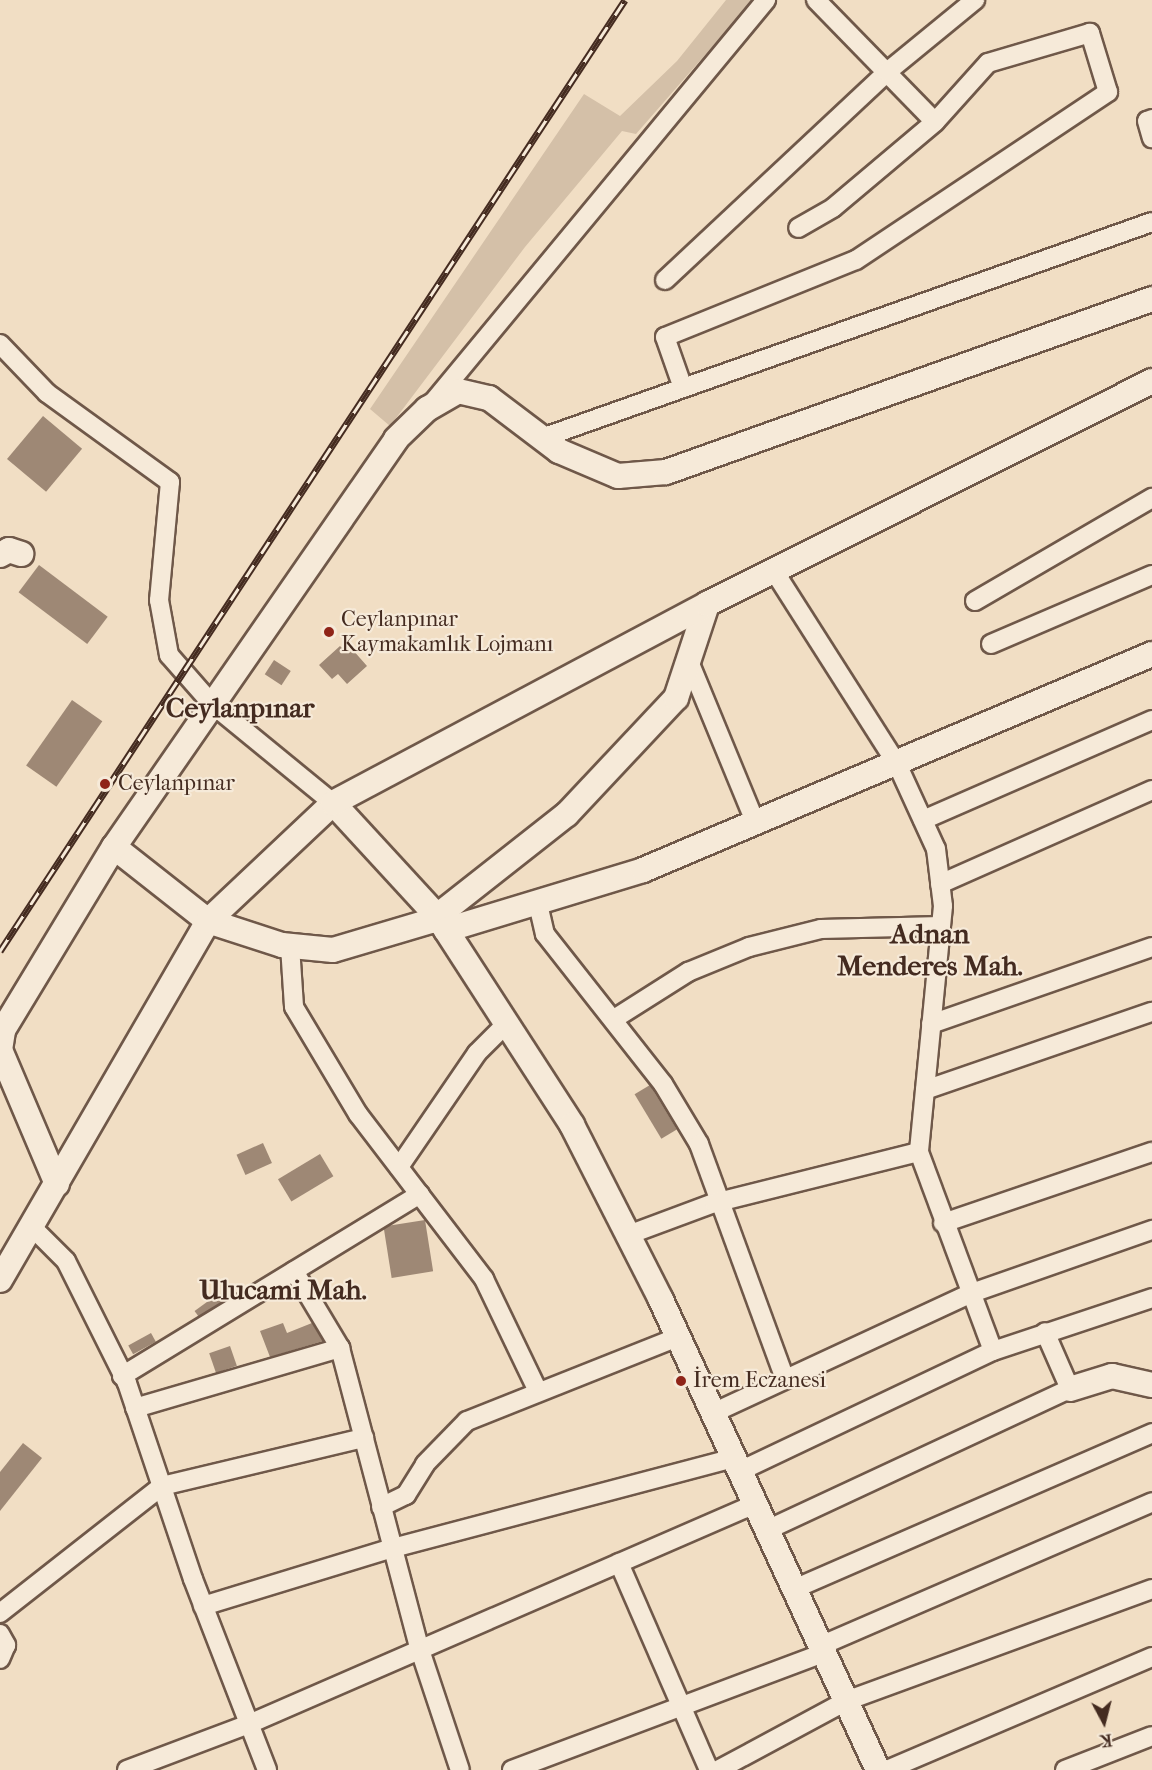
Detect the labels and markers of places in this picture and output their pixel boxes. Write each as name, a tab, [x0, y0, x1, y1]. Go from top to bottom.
place label: Ceylanpınar Kaymakamlık Lojmanı	[341, 606, 553, 658]
marker: Ceylanpınar Kaymakamlık Lojmanı	[322, 625, 336, 639]
place label: Ceylanpınar	[118, 771, 235, 797]
marker: Ceylanpınar	[96, 775, 114, 793]
place label: İrem Eczanesi	[693, 1368, 826, 1394]
marker: İrem Eczanesi	[674, 1374, 688, 1388]

